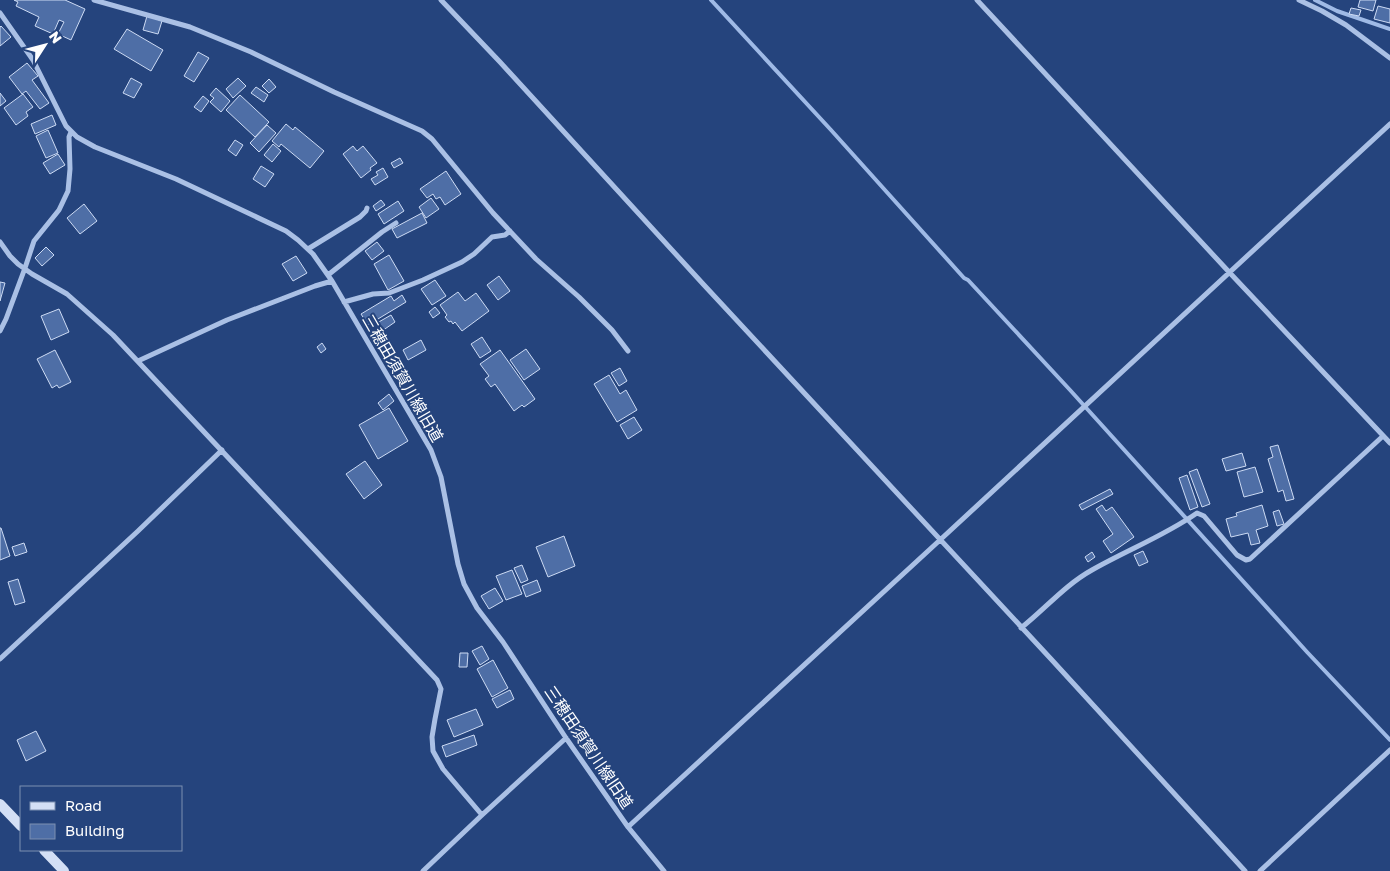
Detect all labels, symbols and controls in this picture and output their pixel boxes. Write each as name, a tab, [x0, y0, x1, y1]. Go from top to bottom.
north arrow	[20, 20, 70, 70]
text: N	[46, 28, 66, 46]
street label: 三穂田須賀川線旧道	[358, 311, 448, 445]
street label: 三穂田須賀川線旧道	[540, 682, 638, 812]
legend	[20, 786, 182, 851]
text: Road	[65, 796, 102, 814]
text: Building	[65, 821, 125, 839]

